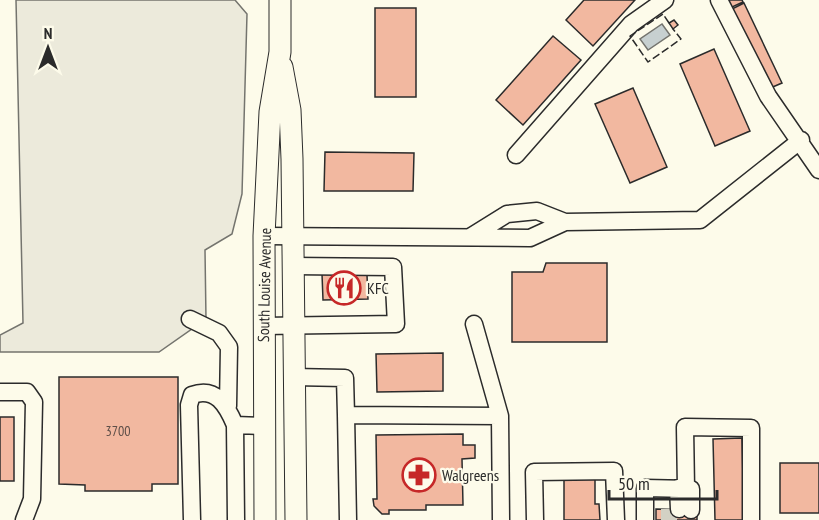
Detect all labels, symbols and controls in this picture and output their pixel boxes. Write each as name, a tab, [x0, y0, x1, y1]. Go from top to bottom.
north arrow	[18, 18, 78, 78]
text: N	[44, 23, 52, 43]
street label: South Louise Avenue	[253, 228, 275, 342]
restaurant icon: KFC	[326, 270, 362, 306]
place label: KFC	[367, 278, 389, 298]
house number: 3700	[105, 422, 131, 440]
pharmacy icon: Walgreens	[401, 457, 437, 493]
scale bar	[609, 463, 717, 501]
place label: Walgreens	[442, 465, 499, 485]
text: 50 m	[618, 472, 650, 495]

